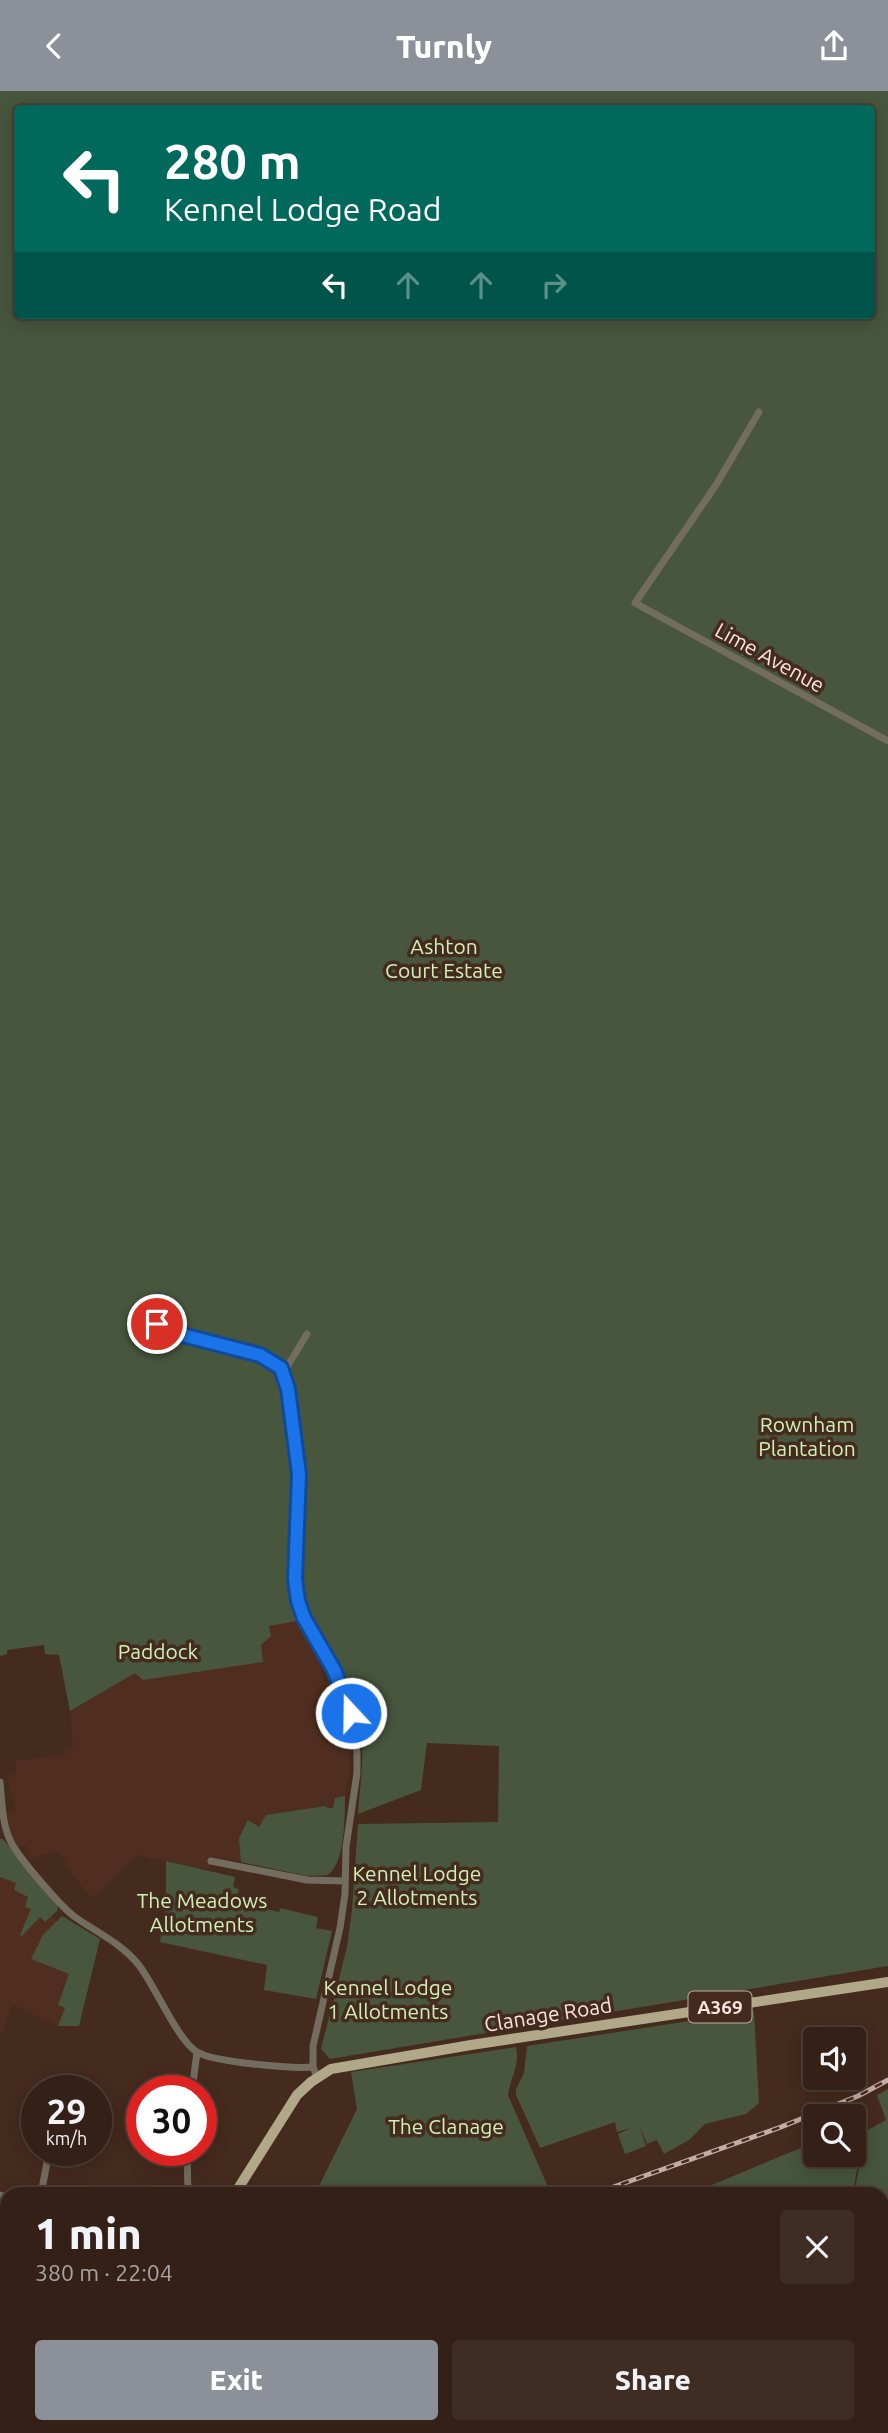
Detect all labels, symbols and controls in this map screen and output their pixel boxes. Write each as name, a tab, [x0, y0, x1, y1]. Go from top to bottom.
icon: back	[35, 27, 73, 65]
icon: share	[815, 27, 853, 65]
text: Turnly	[396, 28, 492, 64]
icon: left	[49, 133, 140, 224]
text: 280 m	[164, 133, 301, 188]
text: Kennel Lodge Road	[164, 191, 442, 227]
icon: left	[316, 266, 354, 304]
icon: ahead	[389, 266, 427, 304]
icon: ahead	[462, 266, 500, 304]
icon: right	[535, 266, 573, 304]
street label: Lime Avenue	[711, 617, 829, 697]
park label: Ashton Court Estate	[385, 934, 503, 982]
pin	[127, 1294, 187, 1354]
icon: arrive	[138, 1305, 176, 1343]
park label: Rownham Plantation	[758, 1412, 856, 1460]
park label: Paddock	[118, 1639, 199, 1663]
position arrow	[314, 1676, 388, 1750]
park label: Kennel Lodge 2 Allotments	[353, 1861, 481, 1909]
park label: The Meadows Allotments	[137, 1888, 267, 1936]
park label: Kennel Lodge 1 Allotments	[324, 1975, 452, 2023]
road number: A369	[688, 1991, 752, 2023]
street label: Clanage Road	[482, 1992, 614, 2036]
map controls	[803, 2027, 866, 2167]
button: sound	[803, 2027, 866, 2090]
speed limit sign: 30	[126, 2075, 217, 2166]
text: 29	[47, 2091, 86, 2131]
button: search	[803, 2104, 866, 2167]
park label: The Clanage	[388, 2114, 504, 2138]
text: km/h	[46, 2128, 87, 2148]
text: 1 min	[35, 2210, 142, 2257]
button: close	[780, 2210, 854, 2284]
text: 380 m · 22:04	[35, 2260, 173, 2285]
button: Exit	[35, 2340, 438, 2420]
button: Share	[452, 2340, 854, 2420]

